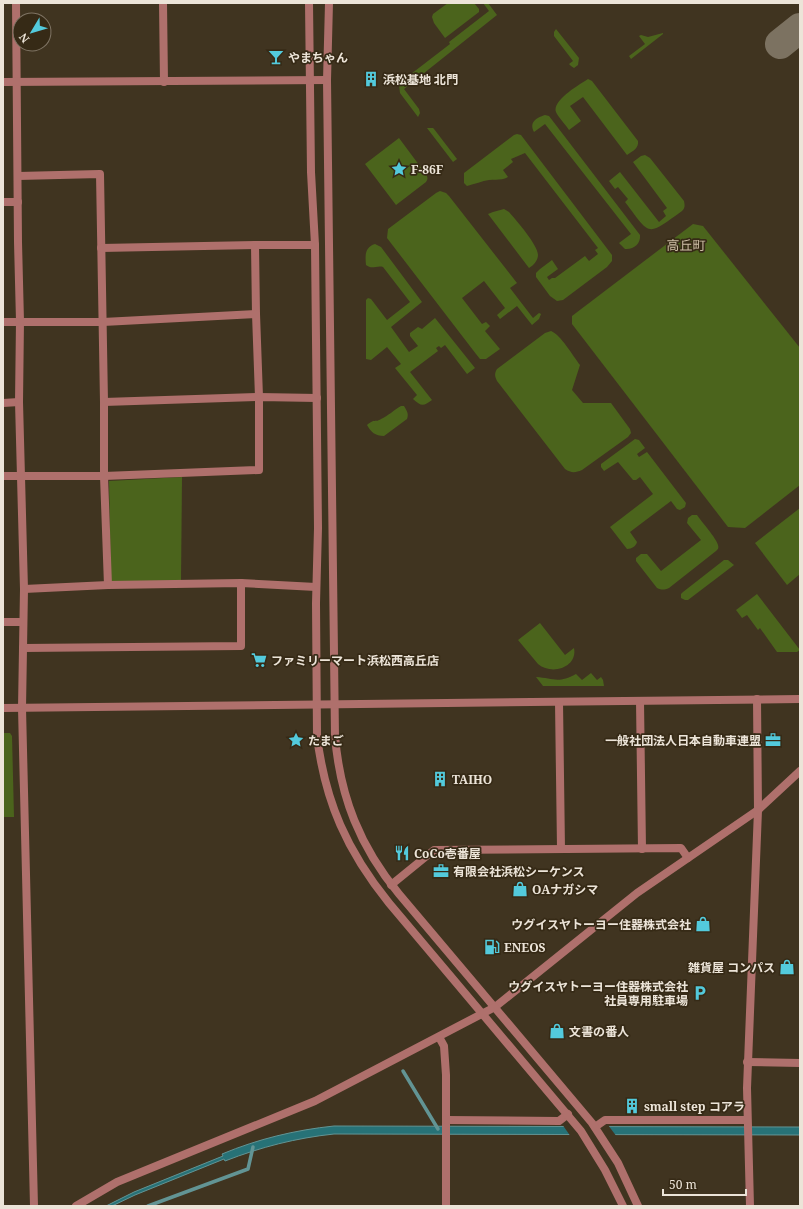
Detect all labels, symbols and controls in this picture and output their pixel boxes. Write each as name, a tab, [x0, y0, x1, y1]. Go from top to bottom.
north arrow	[12, 12, 52, 52]
text: N	[15, 30, 32, 46]
bar icon: やまちゃん	[267, 48, 285, 66]
place label: やまちゃん	[288, 49, 348, 66]
building icon: 浜松基地 北門	[362, 70, 380, 88]
place label: 浜松基地 北門	[383, 71, 458, 88]
place icon: F-86F	[390, 160, 408, 178]
place label: F-86F	[411, 161, 444, 178]
district label: 高丘町	[666, 236, 706, 254]
supermarket icon: ファミリーマート浜松西高丘店	[250, 651, 268, 669]
place label: ファミリーマート浜松西高丘店	[271, 652, 439, 669]
place icon: たまご	[287, 731, 305, 749]
office icon: 一般社団法人日本自動車連盟	[764, 731, 782, 749]
place label: たまご	[308, 732, 344, 749]
place label: 一般社団法人日本自動車連盟	[605, 732, 761, 749]
building icon: TAIHO	[431, 770, 449, 788]
place label: TAIHO	[452, 771, 492, 788]
restaurant icon: CoCo壱番屋	[393, 844, 411, 862]
place label: CoCo壱番屋	[414, 845, 481, 862]
office icon: 有限会社浜松シーケンス	[432, 862, 450, 880]
place label: 有限会社浜松シーケンス	[453, 863, 584, 880]
shop icon: OAナガシマ	[511, 880, 529, 898]
place label: OAナガシマ	[532, 881, 598, 898]
shop icon: ウグイスヤトーヨー住器株式会社	[694, 915, 712, 933]
place label: ウグイスヤトーヨー住器株式会社	[511, 916, 691, 933]
fuel station icon: ENEOS	[483, 938, 501, 956]
place label: ENEOS	[504, 939, 546, 956]
shop icon: 雑貨屋 コンパス	[778, 958, 796, 976]
place label: 雑貨屋 コンパス	[688, 959, 775, 976]
place label: ウグイスヤトーヨー住器株式会社 社員専用駐車場	[508, 978, 688, 1009]
parking icon: ウグイスヤトーヨー住器株式会社 社員専用駐車場	[691, 984, 709, 1002]
shop icon: 文書の番人	[548, 1022, 566, 1040]
place label: 文書の番人	[569, 1023, 629, 1040]
building icon: small step コアラ	[623, 1097, 641, 1115]
place label: small step コアラ	[644, 1098, 745, 1115]
scale bar	[663, 1171, 746, 1197]
text: 50 m	[669, 1176, 697, 1193]

